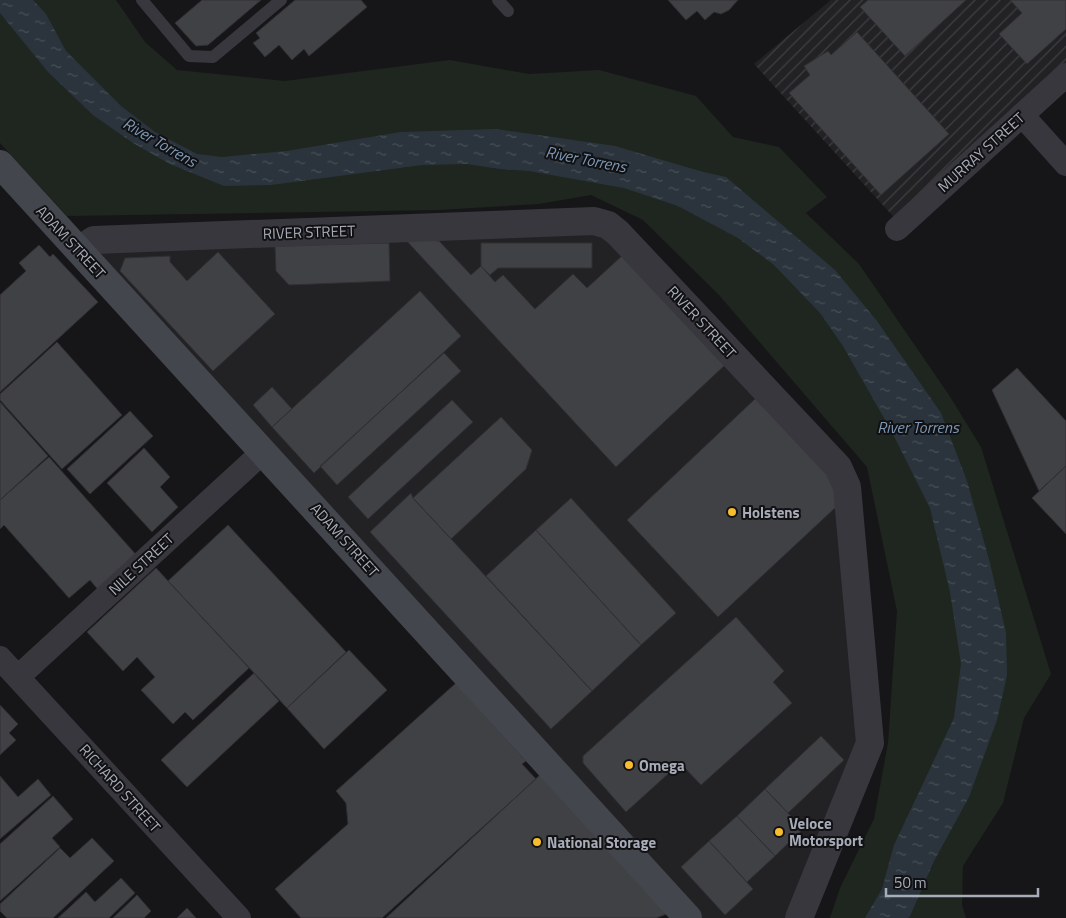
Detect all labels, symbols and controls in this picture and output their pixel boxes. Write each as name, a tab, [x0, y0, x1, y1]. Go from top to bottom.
street label: MURRAY STREET	[932, 107, 1030, 197]
water label: River Torrens	[119, 111, 202, 173]
water label: River Torrens	[544, 139, 629, 179]
street label: ADAM STREET	[31, 200, 111, 284]
street label: RIVER STREET	[263, 219, 356, 245]
street label: RIVER STREET	[662, 280, 742, 364]
water label: River Torrens	[877, 415, 960, 439]
street label: ADAM STREET	[305, 498, 385, 582]
place label: Holstens	[742, 501, 800, 524]
marker: Holstens	[726, 506, 738, 518]
street label: NILE STREET	[103, 527, 179, 600]
street label: RICHARD STREET	[74, 739, 166, 837]
place label: Omega	[639, 754, 685, 777]
marker: Omega	[623, 759, 635, 771]
place label: Veloce Motorsport	[789, 812, 864, 852]
marker: Veloce Motorsport	[773, 826, 785, 838]
place label: National Storage	[547, 831, 656, 854]
marker: National Storage	[531, 836, 543, 848]
scale bar	[886, 866, 1038, 898]
text: 50 m	[894, 871, 927, 894]

